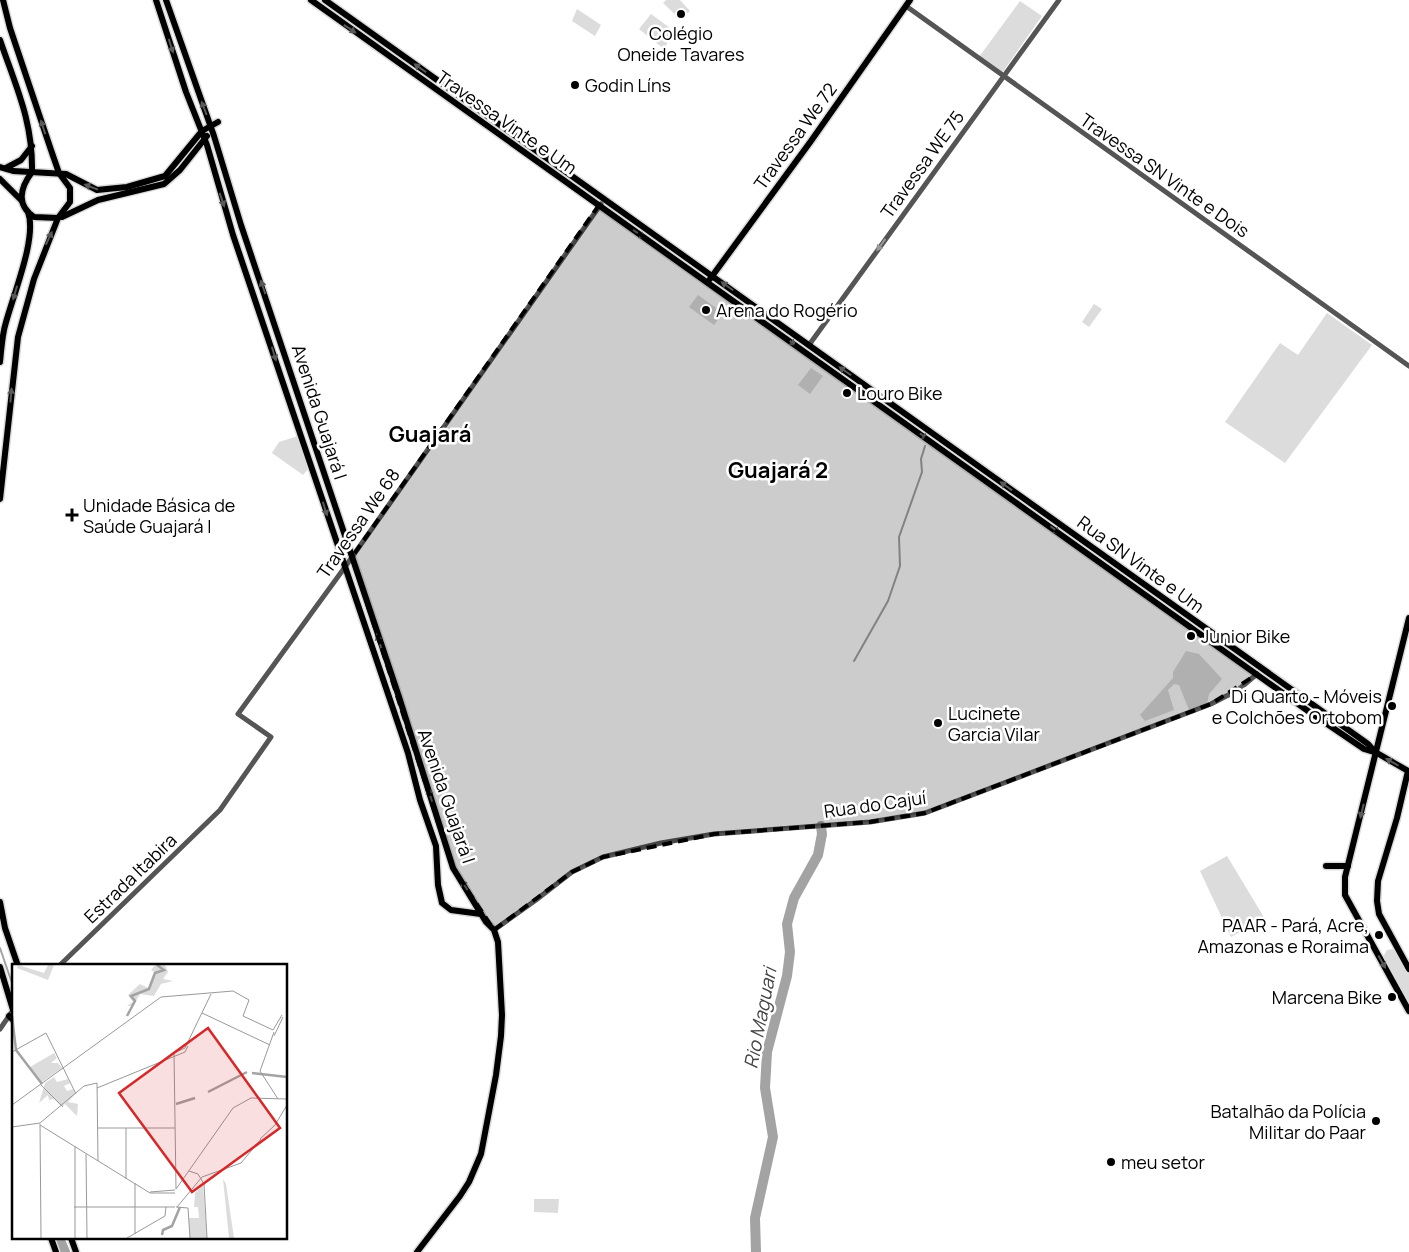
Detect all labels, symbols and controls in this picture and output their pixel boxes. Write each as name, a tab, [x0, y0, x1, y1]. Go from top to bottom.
marker: Colégio Oneide Tavares	[675, 8, 687, 20]
place label: Colégio Oneide Tavares	[617, 21, 745, 66]
one-way arrow	[343, 24, 357, 33]
one-way arrow	[168, 39, 175, 54]
one-way arrow	[413, 63, 427, 73]
street label: Travessa Vinte e Um	[432, 65, 582, 179]
place label: Godin Líns	[585, 73, 671, 97]
street label: Travessa We 72	[748, 78, 842, 194]
marker: Godin Líns	[569, 79, 581, 91]
one-way arrow	[200, 100, 208, 115]
street label: Travessa WE 75	[875, 105, 969, 223]
street label: Travessa SN Vinte e Dois	[1076, 107, 1254, 243]
one-way arrow	[39, 119, 46, 134]
one-way arrow	[83, 183, 98, 191]
one-way arrow	[219, 193, 227, 208]
one-way arrow	[632, 229, 646, 239]
one-way arrow	[46, 231, 54, 245]
one-way arrow	[876, 238, 886, 252]
one-way arrow	[259, 279, 267, 294]
one-way arrow	[720, 281, 734, 291]
one-way arrow	[10, 285, 18, 300]
place label: Arena do Rogério	[716, 298, 858, 322]
marker: Arena do Rogério	[700, 304, 712, 316]
one-way arrow	[783, 335, 796, 346]
street label: Avenida Guajará I	[287, 341, 353, 483]
one-way arrow	[271, 347, 279, 362]
one-way arrow	[838, 366, 852, 376]
place label: Louro Bike	[857, 381, 943, 405]
one-way arrow	[8, 387, 16, 403]
marker: Louro Bike	[841, 387, 853, 399]
district label: Guajará	[389, 419, 471, 449]
one-way arrow	[915, 430, 929, 440]
district label: Guajará 2	[728, 455, 828, 485]
street label: Travessa We 68	[311, 463, 405, 583]
one-way arrow	[999, 481, 1013, 491]
place label: Unidade Básica de Saúde Guajará I	[83, 493, 235, 538]
one-way arrow	[321, 501, 329, 516]
marker: Unidade Básica de Saúde Guajará I	[65, 508, 79, 522]
street label: Rua SN Vinte e Um	[1073, 510, 1209, 618]
one-way arrow	[1048, 524, 1061, 535]
place label: Junior Bike	[1201, 624, 1290, 648]
marker: Junior Bike	[1185, 630, 1197, 642]
one-way arrow	[375, 633, 383, 648]
place label: Di Quarto - Móveis e Colchões Ortobom	[1212, 684, 1382, 729]
marker: Di Quarto - Móveis e Colchões Ortobom	[1386, 700, 1398, 712]
place label: Lucinete Garcia Vilar	[948, 701, 1040, 746]
marker: Lucinete Garcia Vilar	[932, 717, 944, 729]
street label: Avenida Guajará I	[413, 726, 481, 866]
one-way arrow	[1386, 758, 1399, 767]
street label: Rua do Cajuí	[822, 785, 928, 823]
one-way arrow	[426, 788, 433, 803]
one-way arrow	[1358, 804, 1366, 819]
street label: Estrada Itabira	[79, 828, 181, 928]
one-way arrow	[461, 880, 470, 893]
place label: PAAR - Pará, Acre, Amazonas e Roraima	[1197, 913, 1369, 958]
marker: PAAR - Pará, Acre, Amazonas e Roraima	[1373, 929, 1385, 941]
one-way arrow	[1378, 955, 1386, 969]
water label: Rio Maguari	[737, 963, 783, 1071]
inset map	[12, 964, 288, 1240]
place label: Marcena Bike	[1272, 985, 1382, 1009]
marker: Marcena Bike	[1386, 991, 1398, 1003]
place label: Batalhão da Polícia Militar do Paar	[1211, 1099, 1367, 1144]
marker: Batalhão da Polícia Militar do Paar	[1370, 1115, 1382, 1127]
place label: meu setor	[1121, 1150, 1205, 1174]
marker: meu setor	[1105, 1156, 1117, 1168]

